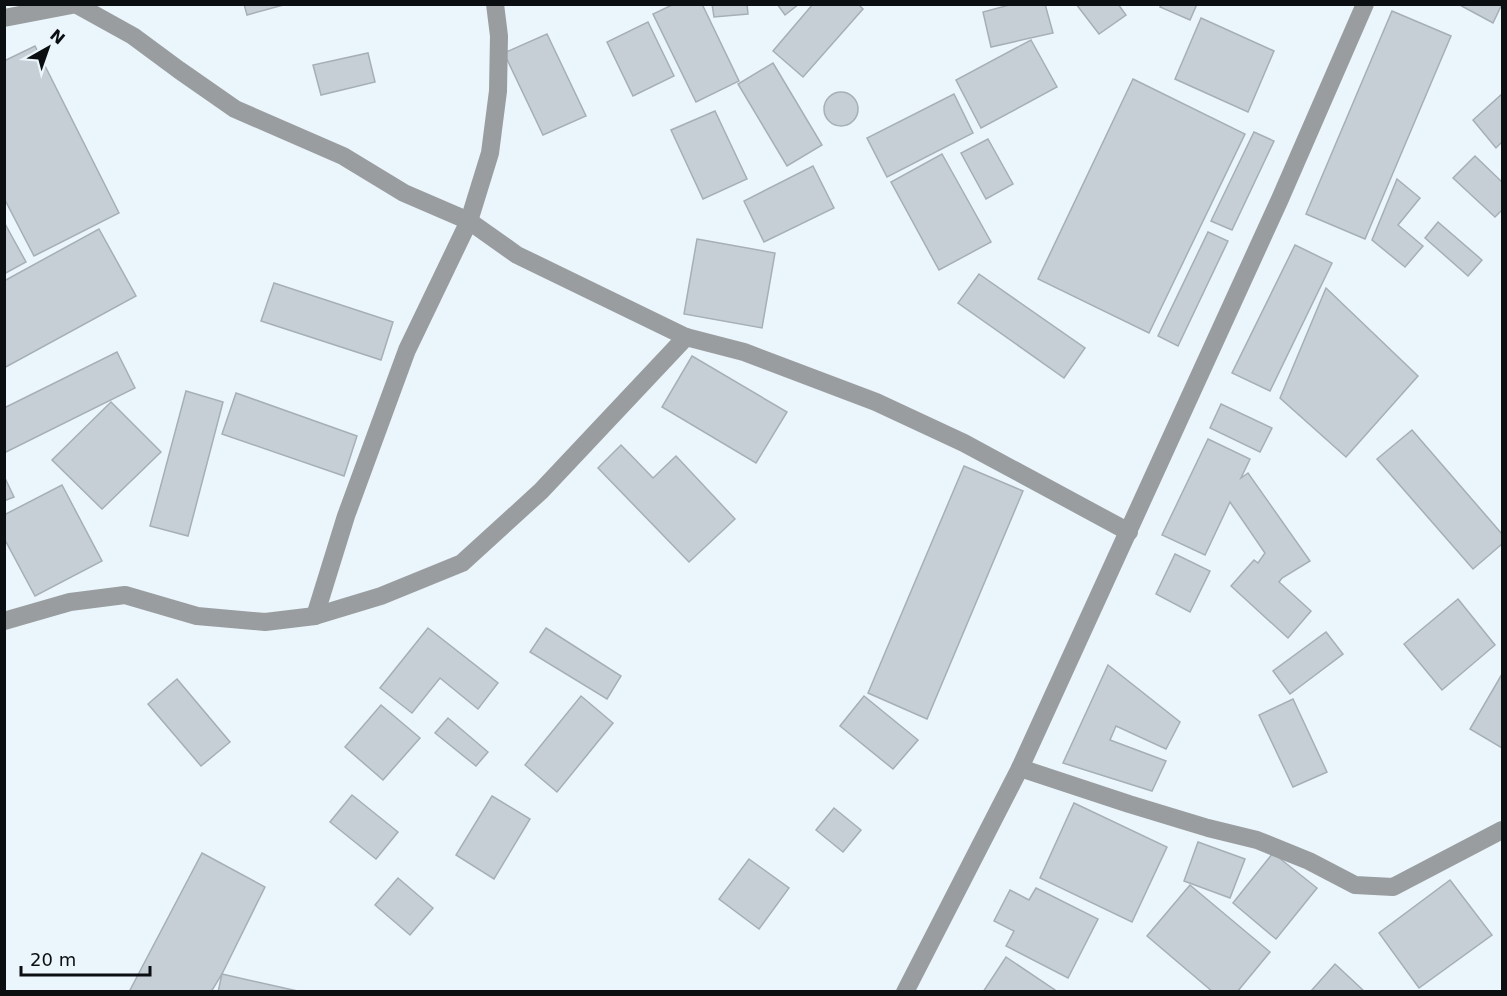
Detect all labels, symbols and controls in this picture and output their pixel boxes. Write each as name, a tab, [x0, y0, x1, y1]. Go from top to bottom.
north arrow	[18, 18, 78, 78]
text: N	[46, 25, 69, 48]
scale bar	[21, 939, 150, 977]
text: 20 m	[30, 949, 76, 970]

